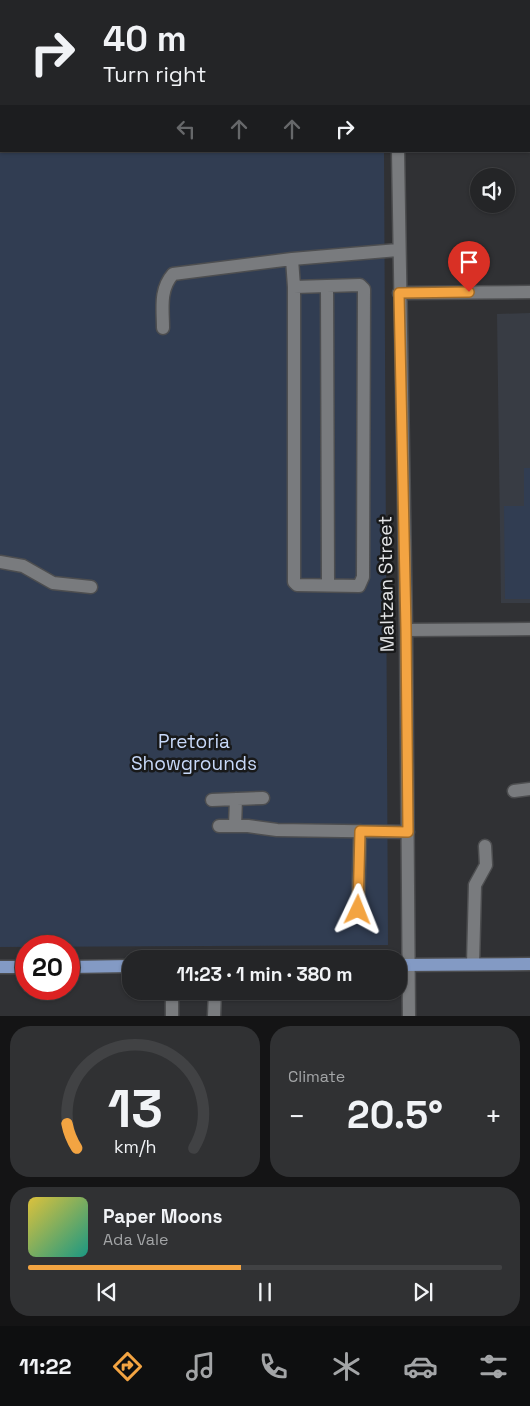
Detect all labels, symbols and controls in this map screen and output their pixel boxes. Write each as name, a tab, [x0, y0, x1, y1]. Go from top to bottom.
text: 40 m	[103, 17, 187, 61]
icon: right	[20, 20, 85, 85]
text: Turn right	[103, 60, 206, 88]
icon: left	[172, 115, 200, 143]
icon: ahead	[225, 115, 253, 143]
icon: ahead	[278, 115, 306, 143]
icon: right	[331, 115, 359, 143]
map controls	[470, 168, 515, 213]
button: sound	[470, 168, 515, 213]
pin	[448, 241, 490, 292]
icon: arrive	[455, 248, 483, 276]
street label: Maltzan Street	[372, 516, 400, 652]
park label: Pretoria Showgrounds	[131, 729, 257, 776]
position arrow	[331, 883, 383, 935]
speed limit sign: 20	[15, 935, 80, 1000]
text: 11:23 · 1 min · 380 m	[177, 962, 352, 987]
text: Climate	[288, 1066, 345, 1087]
text: 13	[107, 1076, 163, 1142]
text: 20.5°	[347, 1091, 443, 1139]
text: −	[288, 1098, 305, 1134]
text: +	[485, 1098, 502, 1134]
text: km/h	[114, 1135, 156, 1158]
text: Paper Moons	[103, 1204, 222, 1229]
text: Ada Vale	[103, 1229, 168, 1250]
icon: previous	[93, 1278, 121, 1306]
icon: pause	[251, 1278, 279, 1306]
icon: next	[409, 1278, 437, 1306]
icon: directions	[110, 1349, 145, 1384]
icon: music	[183, 1349, 218, 1384]
icon: phone	[256, 1349, 291, 1384]
icon: climate	[329, 1349, 364, 1384]
icon: car	[403, 1349, 438, 1384]
icon: filters	[476, 1349, 511, 1384]
text: 11:22	[19, 1352, 72, 1380]

